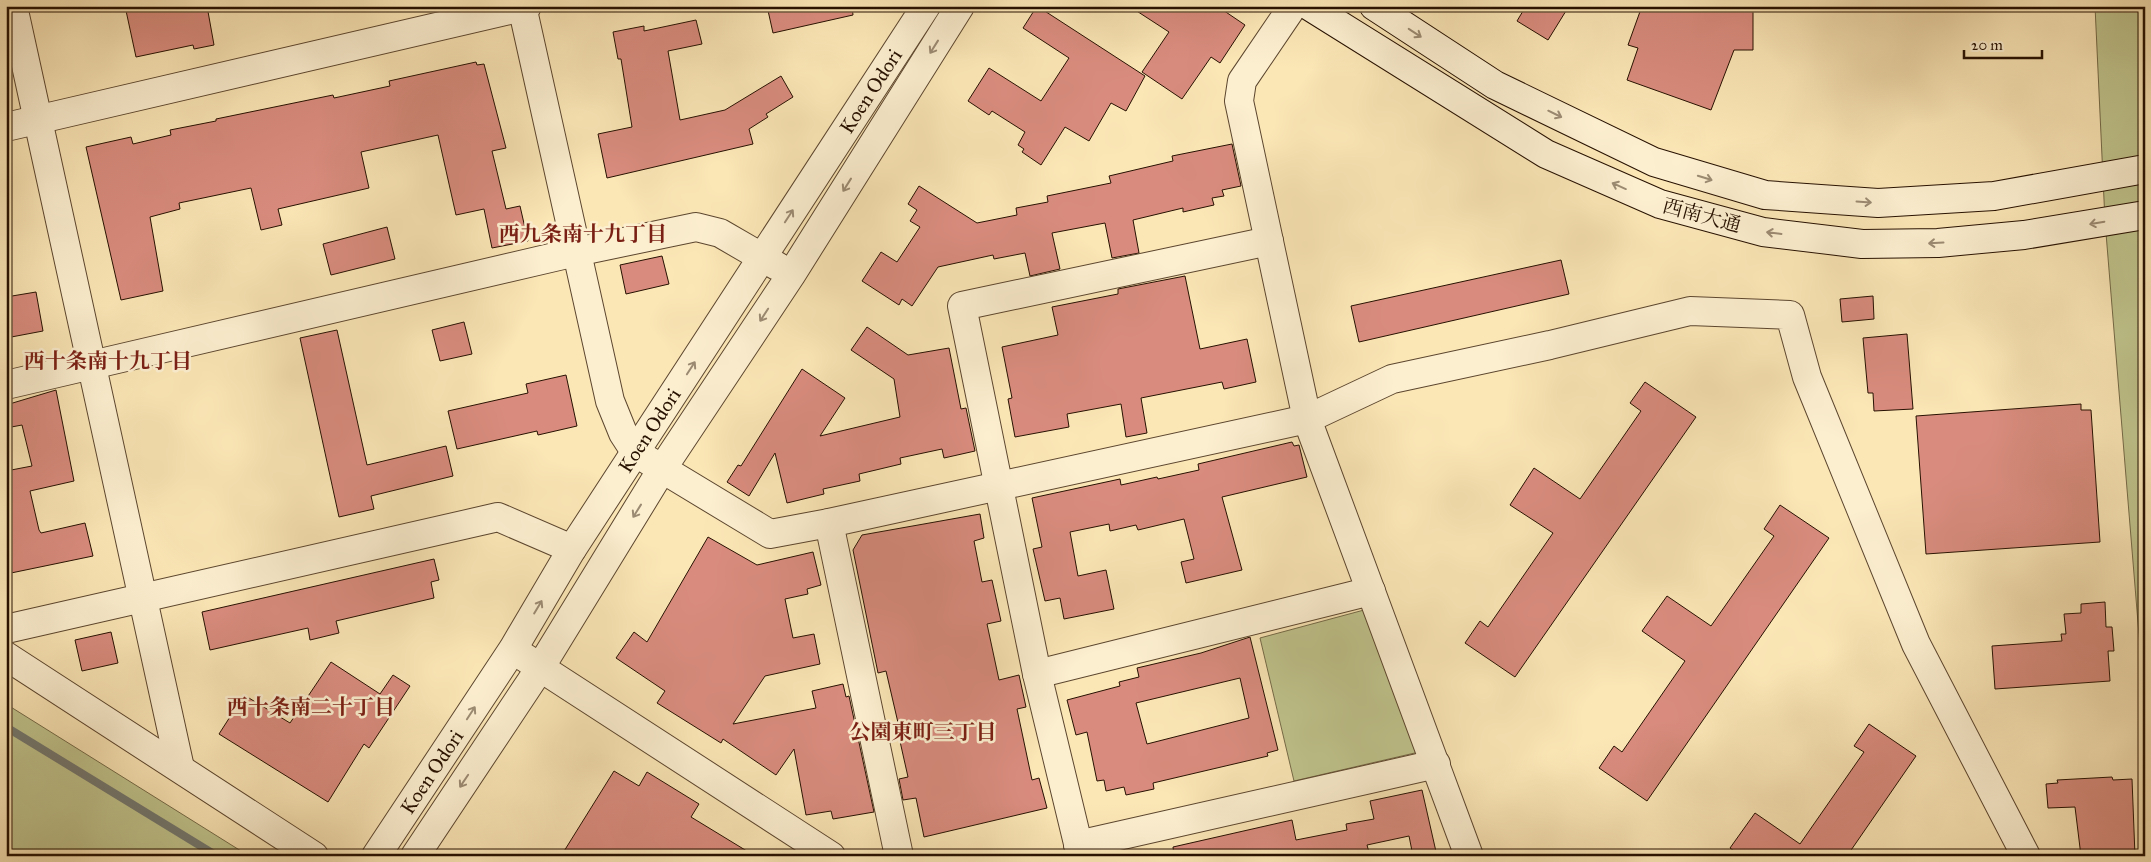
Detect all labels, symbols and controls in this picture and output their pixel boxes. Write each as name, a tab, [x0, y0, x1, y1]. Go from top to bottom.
one-way arrow	[1408, 28, 1422, 38]
scale bar	[1964, 28, 2041, 60]
text: 20 m	[1971, 36, 2003, 54]
one-way arrow	[929, 40, 939, 54]
street label: Koen Odori	[834, 44, 907, 138]
one-way arrow	[1548, 109, 1563, 119]
one-way arrow	[1696, 173, 1712, 183]
one-way arrow	[842, 177, 852, 191]
one-way arrow	[1612, 181, 1627, 191]
street label: 西南大通	[1660, 193, 1744, 237]
one-way arrow	[1856, 197, 1872, 207]
one-way arrow	[784, 210, 794, 224]
one-way arrow	[2089, 218, 2105, 228]
district label: 西九条南十九丁目	[499, 221, 667, 247]
one-way arrow	[1766, 228, 1782, 238]
one-way arrow	[1928, 238, 1944, 247]
one-way arrow	[759, 308, 769, 322]
district label: 西十条南十九丁目	[24, 348, 192, 374]
one-way arrow	[686, 362, 696, 376]
street label: Koen Odori	[613, 383, 686, 477]
one-way arrow	[631, 503, 641, 517]
one-way arrow	[533, 600, 543, 615]
district label: 西十条南二十丁目	[227, 694, 395, 720]
one-way arrow	[466, 706, 476, 720]
district label: 公園東町三丁目	[850, 719, 997, 745]
street label: Koen Odori	[395, 725, 469, 818]
one-way arrow	[459, 774, 469, 788]

